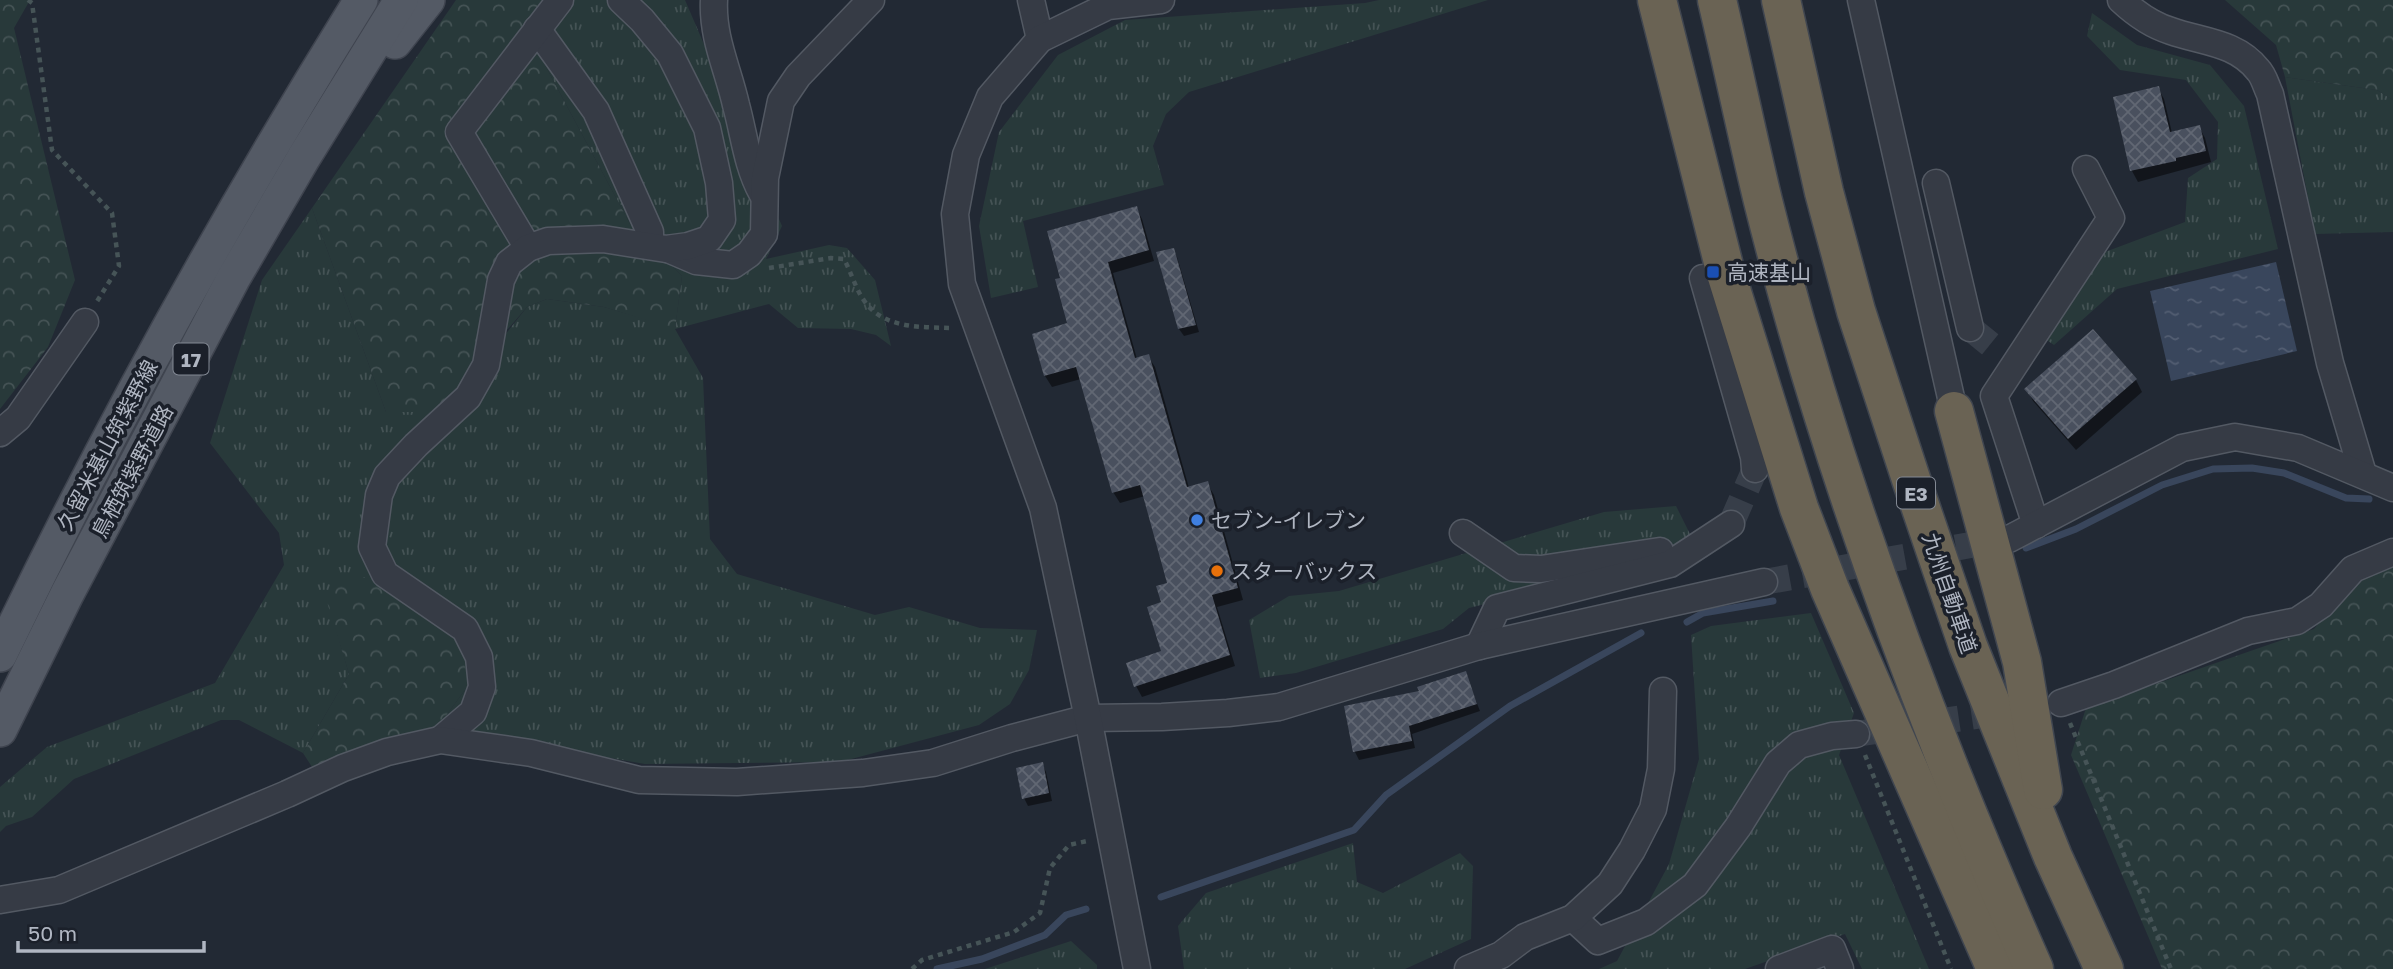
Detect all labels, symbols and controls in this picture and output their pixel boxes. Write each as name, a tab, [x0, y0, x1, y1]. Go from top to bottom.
place label: 高速基山	[1727, 259, 1811, 285]
marker: 高速基山	[1705, 264, 1721, 280]
road number: 17	[174, 344, 208, 374]
street label: 久留米基山筑紫野線	[51, 355, 163, 535]
street label: 鳥栖筑紫野道路	[86, 400, 178, 542]
road number: E3	[1897, 478, 1935, 508]
place label: セブン-イレブン	[1211, 507, 1366, 533]
marker: セブン-イレブン	[1189, 512, 1205, 528]
street label: 九州自動車道	[1917, 529, 1983, 657]
place label: スターバックス	[1231, 558, 1377, 584]
marker: スターバックス	[1209, 563, 1225, 579]
scale bar	[18, 909, 203, 953]
text: 50 m	[28, 920, 77, 946]

